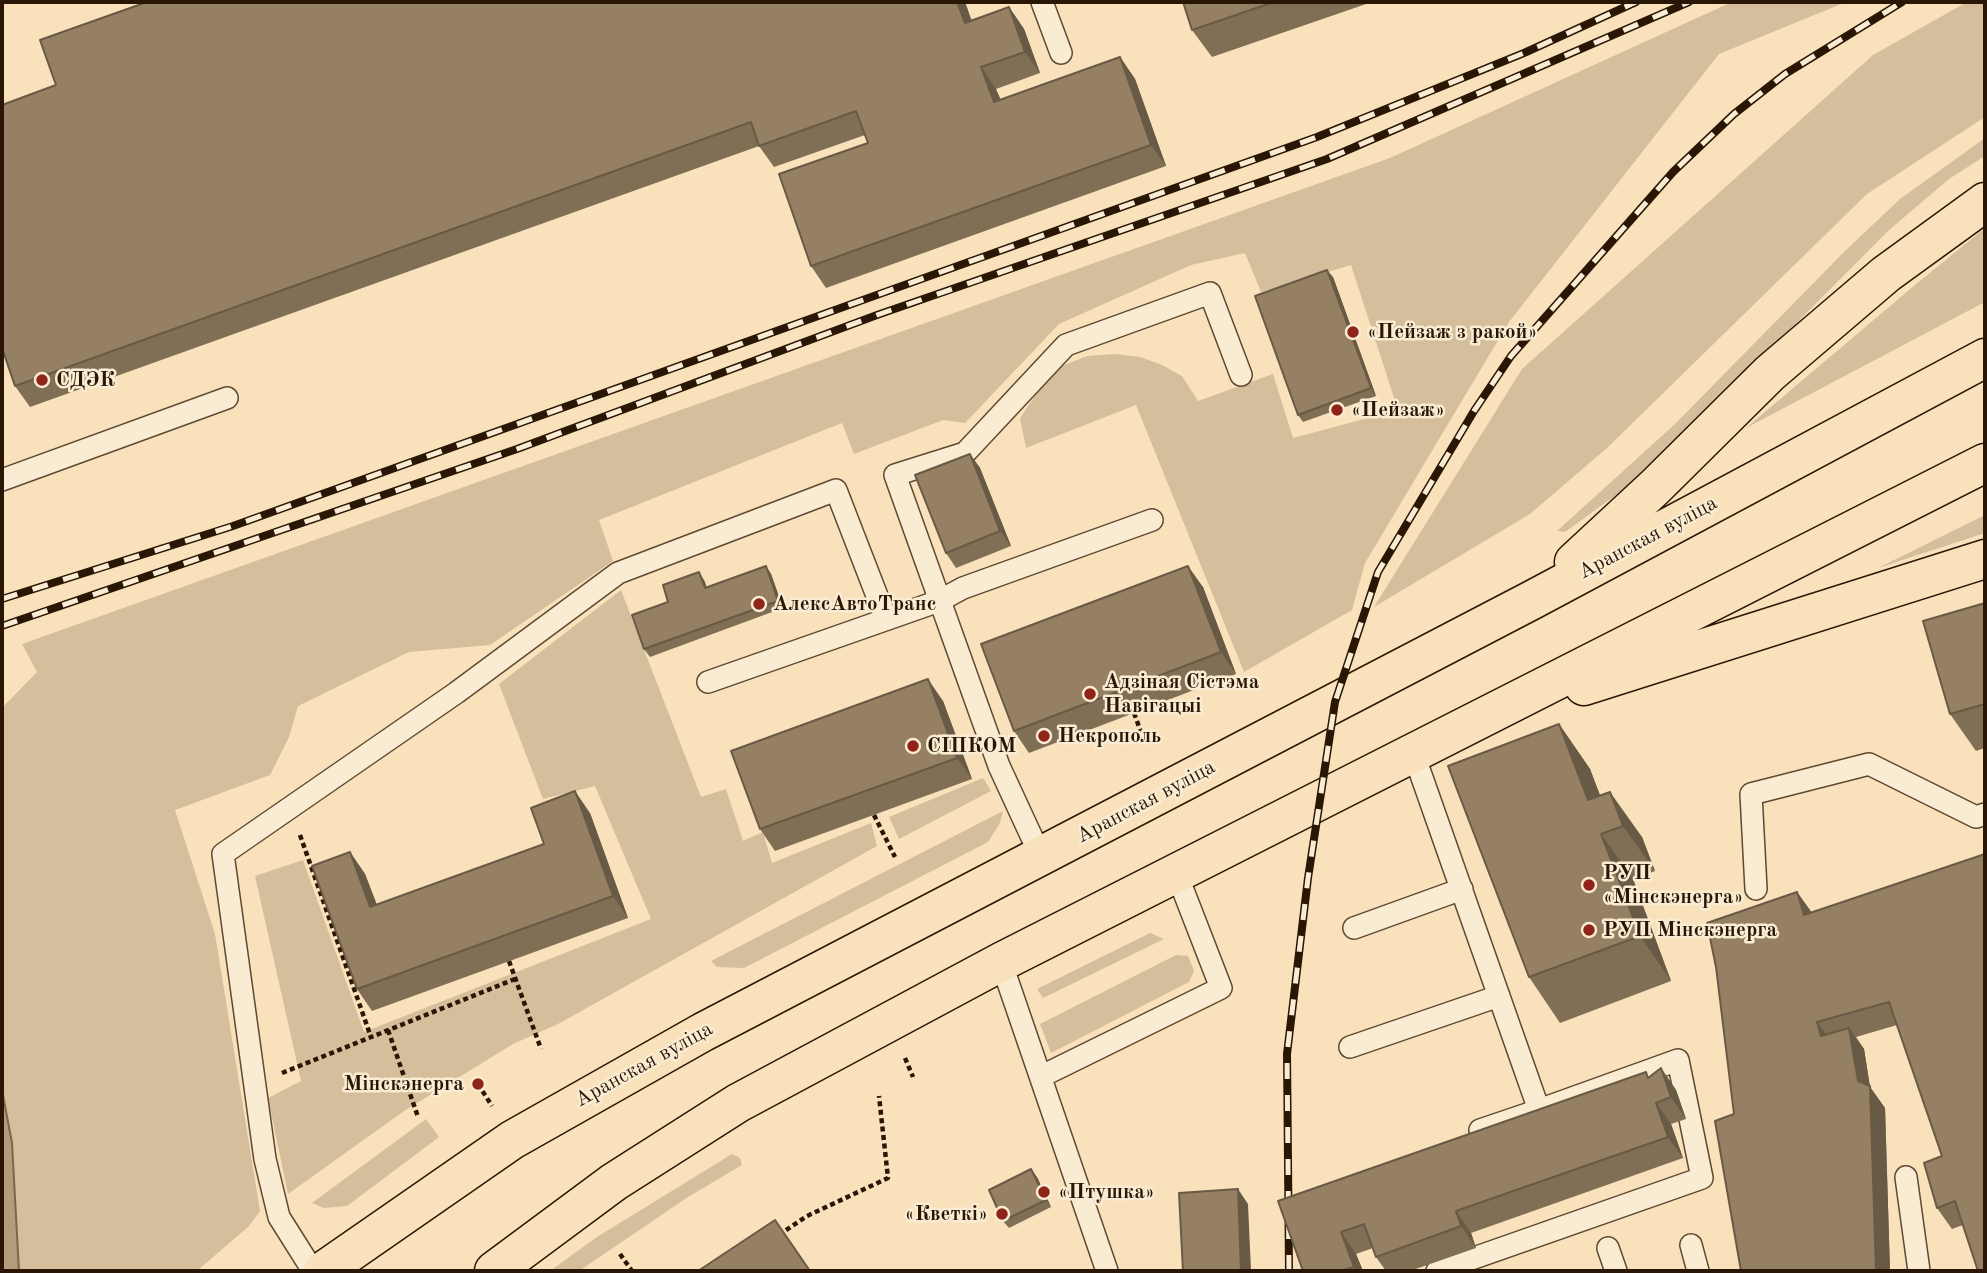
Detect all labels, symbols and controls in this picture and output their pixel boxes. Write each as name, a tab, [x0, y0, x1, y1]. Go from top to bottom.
place label: «Пейзаж з ракой»	[1367, 319, 1538, 345]
marker: «Пейзаж з ракой»	[1345, 324, 1361, 340]
place label: СДЭК	[56, 367, 115, 393]
marker: СДЭК	[34, 372, 50, 388]
place label: «Пейзаж»	[1351, 397, 1445, 423]
marker: «Пейзаж»	[1329, 402, 1345, 418]
street label: Аранская вуліца	[1574, 491, 1722, 585]
place label: АлексАвтоТранс	[773, 591, 937, 617]
marker: АлексАвтоТранс	[751, 596, 767, 612]
place label: Адзіная Сістэма Навігацыі	[1104, 669, 1259, 719]
marker: Адзіная Сістэма Навігацыі	[1082, 686, 1098, 702]
place label: Некрополь	[1058, 723, 1161, 749]
marker: Некрополь	[1036, 728, 1052, 744]
place label: СІПКОМ	[927, 733, 1016, 759]
marker: СІПКОМ	[905, 738, 921, 754]
street label: Аранская вуліца	[1072, 755, 1220, 849]
place label: РУП «Мінскэнерга»	[1603, 860, 1744, 910]
marker: РУП «Мінскэнерга»	[1581, 877, 1597, 893]
place label: РУП Мінскэнерга	[1603, 917, 1777, 943]
marker: РУП Мінскэнерга	[1581, 922, 1597, 938]
street label: Аранская вуліца	[571, 1017, 717, 1113]
place label: Мінскэнерга	[344, 1071, 464, 1097]
marker: Мінскэнерга	[470, 1076, 486, 1092]
place label: «Птушка»	[1058, 1179, 1155, 1205]
marker: «Птушка»	[1036, 1184, 1052, 1200]
place label: «Кветкі»	[905, 1201, 988, 1227]
marker: «Кветкі»	[994, 1206, 1010, 1222]

